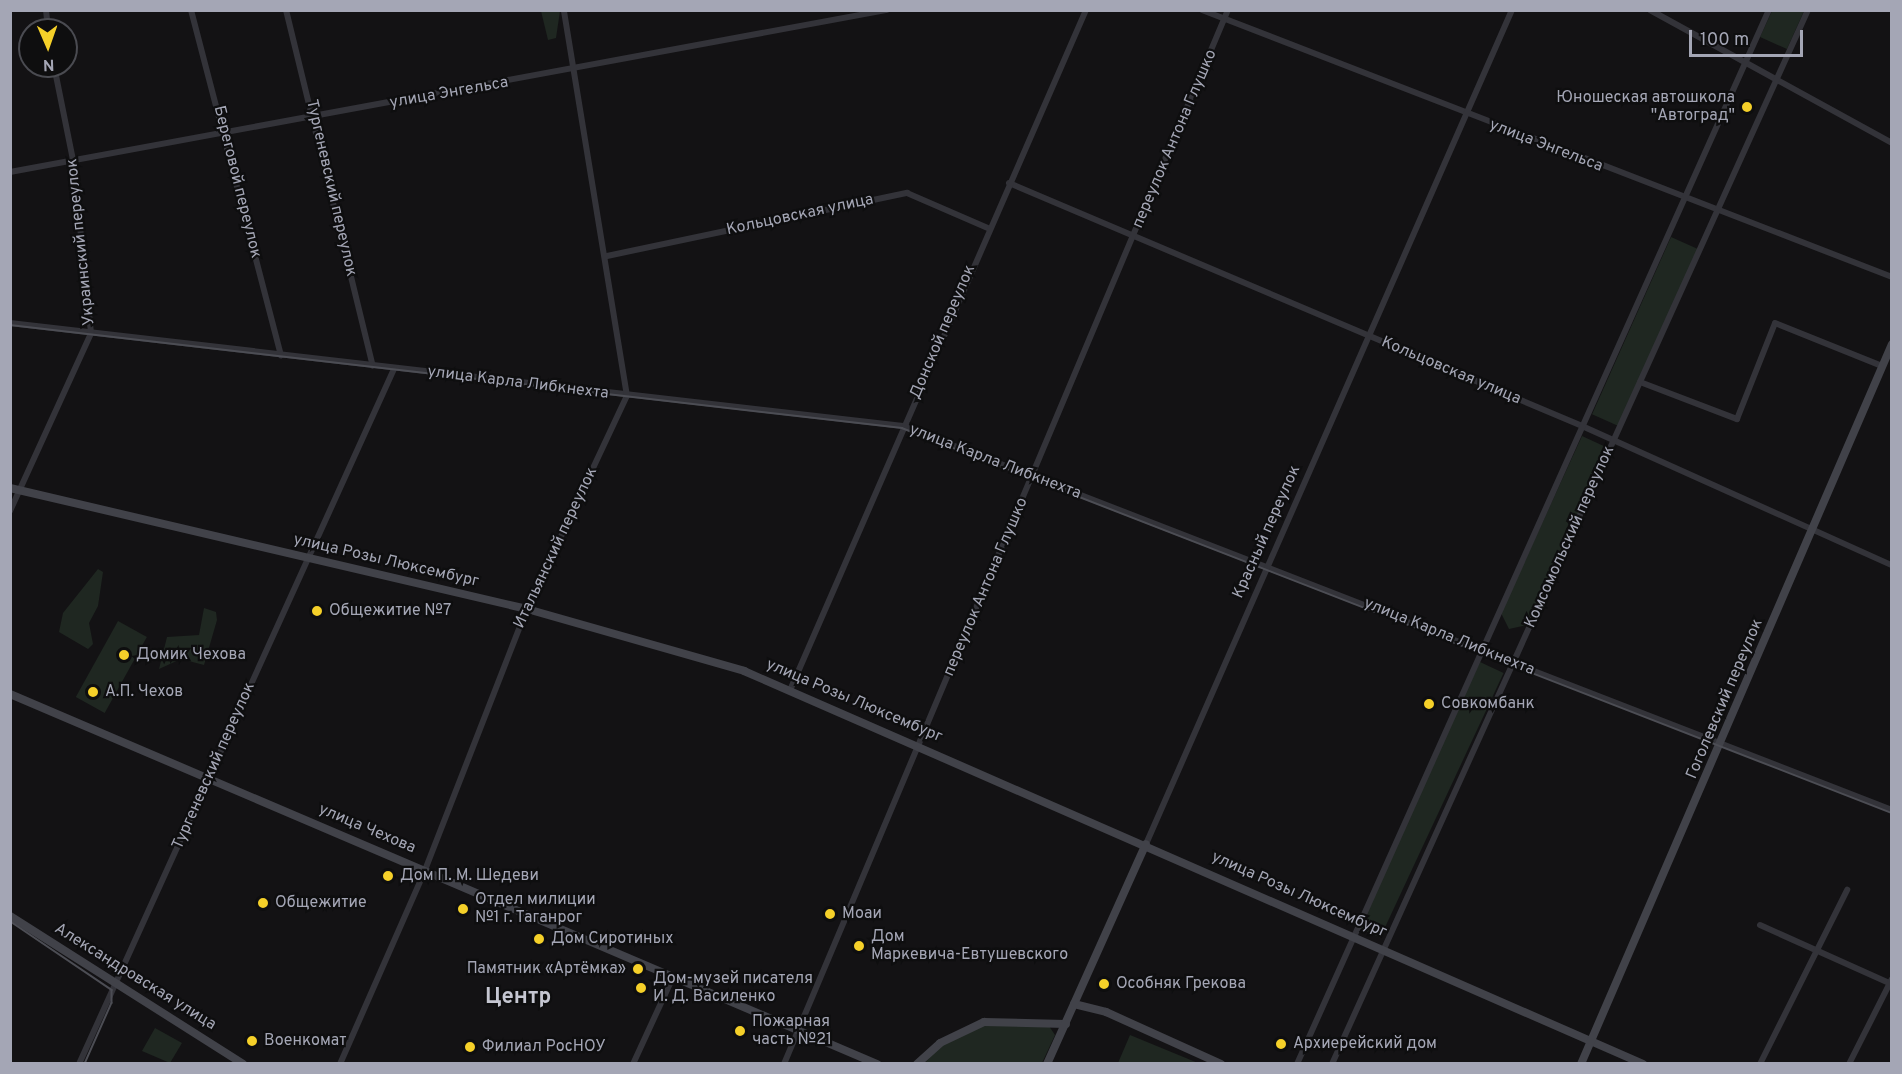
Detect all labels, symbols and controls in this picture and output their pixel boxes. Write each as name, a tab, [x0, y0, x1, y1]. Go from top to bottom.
north arrow	[18, 18, 78, 78]
scale bar	[1692, 18, 1806, 56]
text: 100 m	[1700, 29, 1749, 52]
street label: переулок Антона Глушко	[1128, 46, 1222, 232]
text: N	[42, 54, 55, 74]
street label: улица Энгельса	[388, 73, 510, 113]
place label: Юношеская автошкола "Автоград"	[1556, 88, 1735, 126]
street label: Тургеневский переулок	[301, 98, 361, 278]
marker: Юношеская автошкола "Автоград"	[1740, 100, 1754, 114]
street label: Береговой переулок	[209, 104, 265, 260]
street label: улица Энгельса	[1487, 116, 1605, 176]
street label: Украинский переулок	[63, 158, 99, 326]
street label: Кольцовская улица	[725, 190, 875, 240]
street label: Донской переулок	[906, 262, 980, 402]
street label: Кольцовская улица	[1378, 333, 1524, 409]
street label: улица Карла Либкнехта	[426, 362, 610, 404]
street label: улица Карла Либкнехта	[906, 420, 1084, 504]
street label: Комсомольский переулок	[1521, 443, 1619, 631]
street label: Красный переулок	[1229, 462, 1305, 602]
street label: Итальянский переулок	[510, 464, 602, 632]
street label: переулок Антона Глушко	[939, 494, 1033, 680]
street label: улица Розы Люксембург	[291, 530, 481, 592]
street label: улица Карла Либкнехта	[1361, 594, 1537, 680]
place label: Общежитие №7	[329, 601, 451, 621]
marker: Общежитие №7	[310, 604, 324, 618]
street label: Гоголевский переулок	[1683, 616, 1767, 782]
place label: Домик Чехова	[136, 645, 246, 665]
marker: Домик Чехова	[117, 648, 131, 662]
street label: улица Розы Люксембург	[763, 655, 945, 747]
street label: Тургеневский переулок	[168, 679, 260, 853]
place label: А.П. Чехов	[105, 682, 183, 702]
marker: А.П. Чехов	[86, 685, 100, 699]
place label: Совкомбанк	[1441, 694, 1535, 714]
marker: Совкомбанк	[1422, 697, 1436, 711]
street label: улица Чехова	[315, 800, 419, 858]
street label: улица Розы Люксембург	[1208, 848, 1390, 942]
place label: Дом П. М. Шедеви	[400, 866, 539, 886]
marker: Дом П. М. Шедеви	[381, 869, 395, 883]
place label: Отдел милиции №1 г. Таганрог	[475, 890, 596, 928]
place label: Общежитие	[275, 893, 367, 913]
marker: Общежитие	[256, 896, 270, 910]
marker: Отдел милиции №1 г. Таганрог	[456, 902, 470, 916]
place label: Моаи	[842, 904, 882, 924]
marker: Моаи	[823, 907, 837, 921]
street label: Александровская улица	[51, 919, 219, 1035]
place label: Дом Маркевича-Евтушевского	[871, 927, 1068, 965]
place label: Дом Сиротиных	[551, 929, 673, 949]
marker: Дом Сиротиных	[532, 932, 546, 946]
marker: Дом Маркевича-Евтушевского	[852, 939, 866, 953]
place label: Памятник «Артёмка»	[467, 959, 626, 979]
marker: Памятник «Артёмка»	[631, 962, 645, 976]
place label: Дом-музей писателя И. Д. Василенко	[653, 969, 813, 1007]
place label: Особняк Грекова	[1116, 974, 1246, 994]
marker: Особняк Грекова	[1097, 977, 1111, 991]
marker: Дом-музей писателя И. Д. Василенко	[634, 981, 648, 995]
district label: Центр	[485, 985, 551, 1011]
place label: Пожарная часть №21	[752, 1012, 832, 1050]
marker: Пожарная часть №21	[733, 1024, 747, 1038]
place label: Военкомат	[264, 1031, 347, 1051]
marker: Военкомат	[245, 1034, 259, 1048]
place label: Архиерейский дом	[1293, 1034, 1437, 1054]
place label: Филиал РосНОУ	[482, 1037, 606, 1057]
marker: Архиерейский дом	[1274, 1037, 1288, 1051]
marker: Филиал РосНОУ	[463, 1040, 477, 1054]

